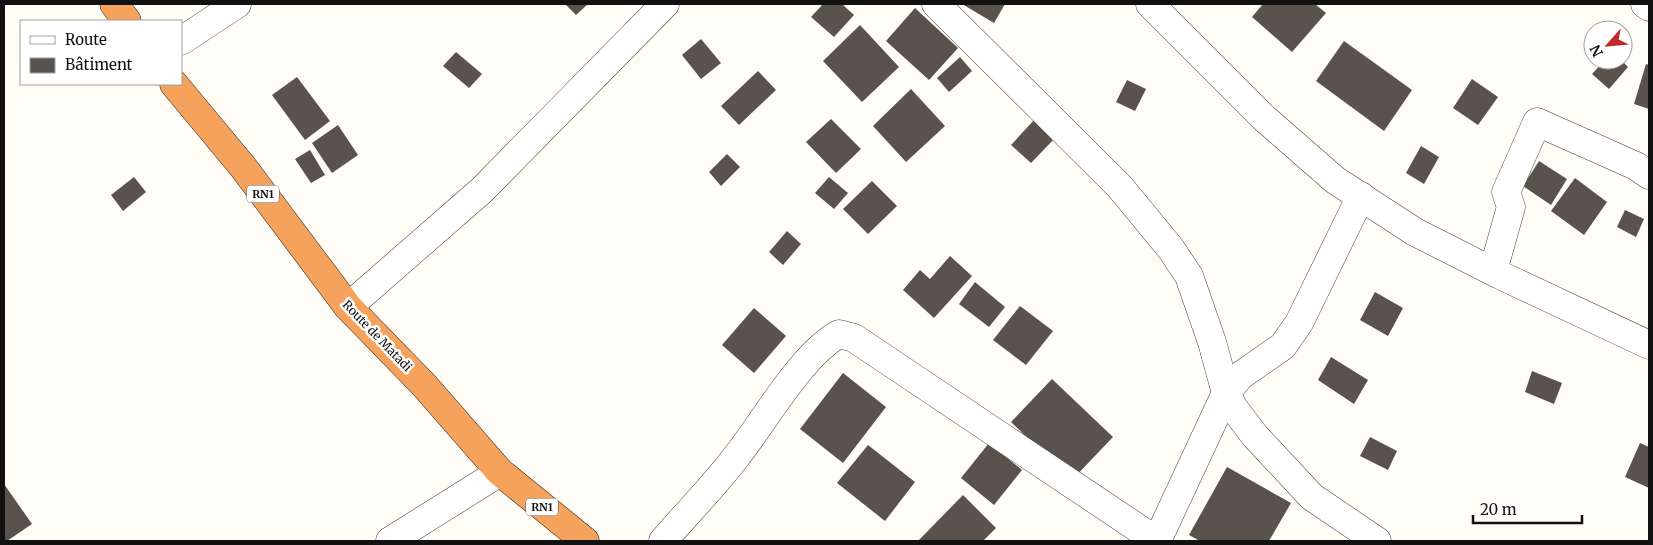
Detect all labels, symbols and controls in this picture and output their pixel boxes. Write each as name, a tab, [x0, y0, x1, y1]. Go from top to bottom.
legend	[20, 20, 182, 85]
north arrow	[1583, 20, 1633, 70]
text: Route	[65, 30, 107, 49]
text: N	[1586, 42, 1607, 60]
text: Bâtiment	[65, 55, 133, 74]
road number: RN1	[247, 185, 279, 202]
street label: Route de Matadi	[340, 297, 415, 374]
scale bar	[1473, 492, 1582, 524]
road number: RN1	[526, 498, 558, 516]
text: 20 m	[1480, 500, 1517, 519]

